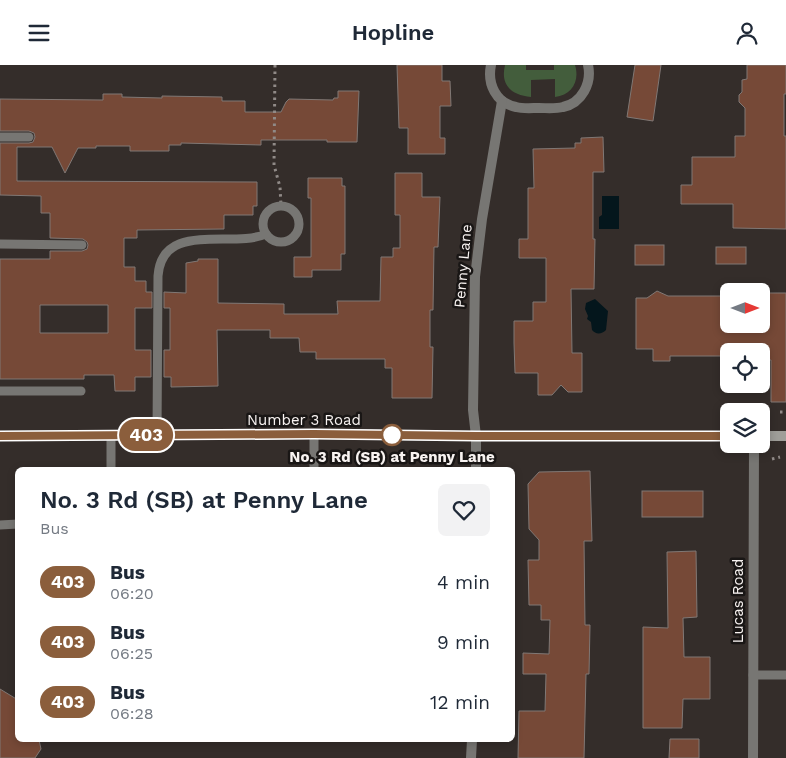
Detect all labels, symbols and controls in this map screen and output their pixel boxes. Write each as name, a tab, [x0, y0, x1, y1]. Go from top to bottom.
icon: menu	[25, 19, 53, 47]
icon: person	[733, 19, 761, 47]
text: Hopline	[352, 20, 434, 45]
street label: Penny Lane	[450, 223, 476, 309]
north arrow	[720, 283, 770, 333]
map controls	[720, 283, 770, 453]
button: locate	[720, 343, 770, 393]
button: layers	[720, 403, 770, 453]
street label: Number 3 Road	[247, 411, 361, 429]
line badge: 403	[117, 419, 175, 451]
text: 403	[129, 424, 163, 445]
marker: No. 3 Rd (SB) at Penny Lane	[381, 424, 403, 446]
place label: No. 3 Rd (SB) at Penny Lane	[289, 448, 495, 466]
button: heart	[438, 484, 490, 536]
text: No. 3 Rd (SB) at Penny Lane	[40, 486, 368, 514]
text: Bus	[40, 519, 69, 538]
street label: Lucas Road	[729, 559, 747, 643]
text: Bus	[110, 561, 145, 584]
text: 403	[51, 571, 84, 592]
text: 4 min	[437, 571, 490, 594]
text: 06:20	[110, 584, 154, 603]
text: Bus	[110, 621, 145, 644]
text: 403	[51, 631, 84, 652]
text: 9 min	[437, 631, 490, 654]
text: 06:25	[110, 644, 153, 663]
text: Bus	[110, 681, 145, 704]
text: 403	[51, 691, 84, 712]
text: 12 min	[430, 691, 490, 714]
text: 06:28	[110, 704, 154, 723]

